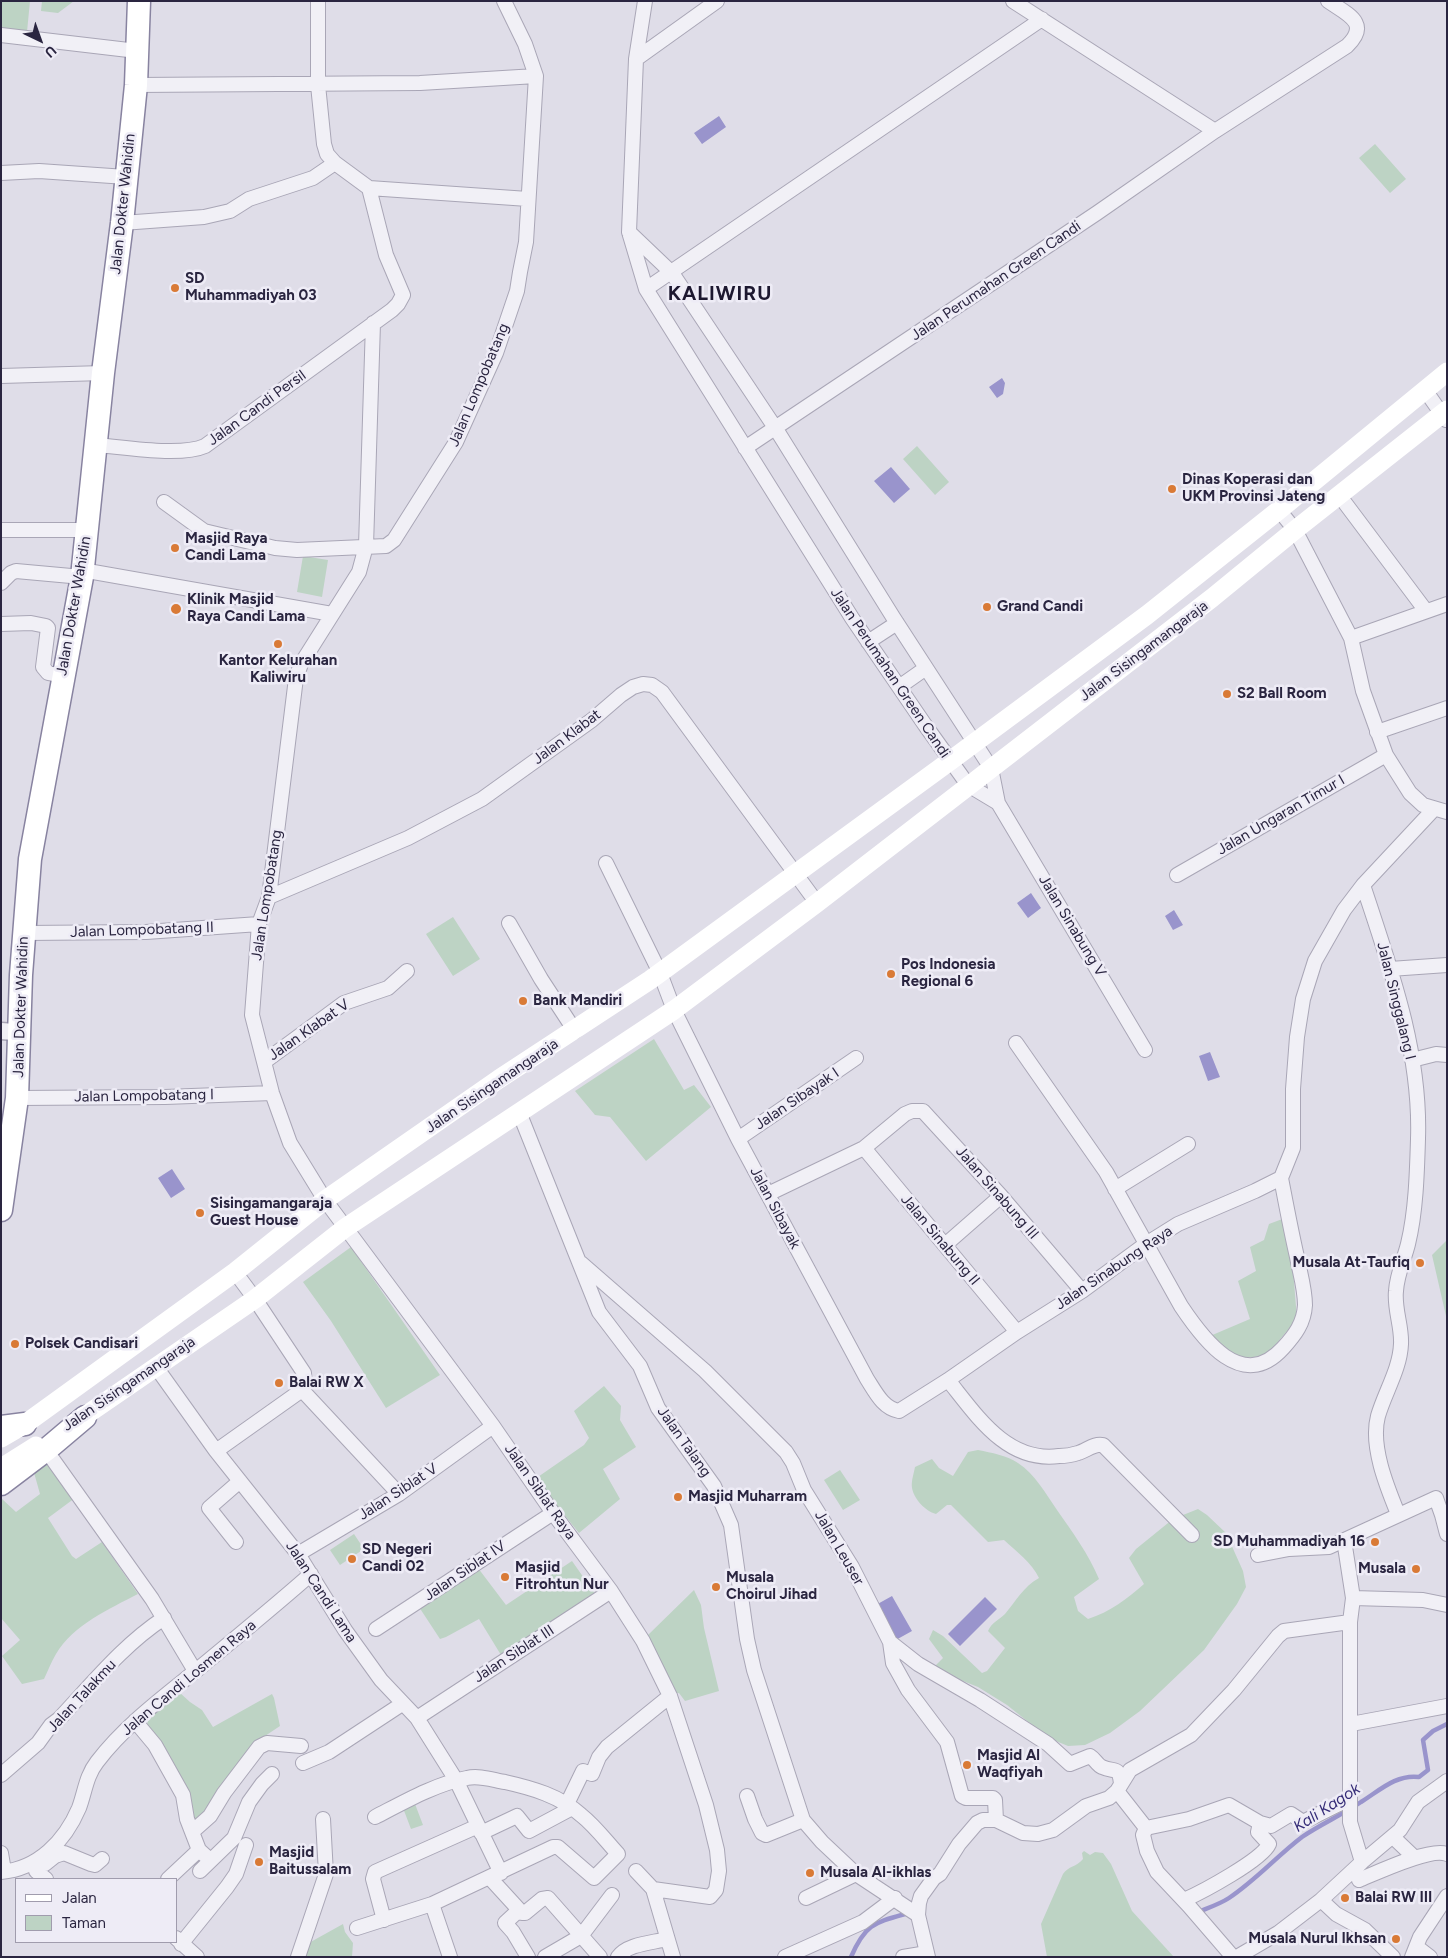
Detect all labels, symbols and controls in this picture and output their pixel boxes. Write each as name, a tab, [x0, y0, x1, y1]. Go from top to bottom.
north arrow	[15, 15, 65, 65]
text: U	[41, 42, 60, 61]
street label: Jalan Dokter Wahidin	[107, 133, 139, 275]
street label: Jalan Perumahan Green Candi	[908, 217, 1084, 345]
place label: SD Muhammadiyah 03	[185, 270, 317, 305]
marker: SD Muhammadiyah 03	[169, 282, 181, 294]
district label: KALIWIRU	[667, 282, 773, 306]
street label: Jalan Lompobatang	[445, 321, 513, 449]
street label: Jalan Candi Persil	[204, 366, 310, 450]
place label: Dinas Koperasi dan UKM Provinsi Jateng	[1182, 471, 1325, 506]
marker: Dinas Koperasi dan UKM Provinsi Jateng	[1166, 483, 1178, 495]
place label: Masjid Raya Candi Lama	[185, 530, 267, 565]
street label: Jalan Dokter Wahidin	[53, 535, 95, 677]
marker: Masjid Raya Candi Lama	[169, 542, 181, 554]
street label: Jalan Perumahan Green Candi	[826, 585, 954, 761]
place label: Klinik Masjid Raya Candi Lama	[187, 591, 305, 626]
street label: Jalan Sisingamangaraja	[1076, 597, 1212, 705]
place label: Grand Candi	[997, 598, 1083, 616]
marker: Grand Candi	[981, 601, 993, 613]
marker: Klinik Masjid Raya Candi Lama	[169, 602, 183, 616]
marker: Kantor Kelurahan Kaliwiru	[272, 638, 284, 650]
place label: Kantor Kelurahan Kaliwiru	[219, 652, 337, 687]
place label: S2 Ball Room	[1237, 685, 1327, 703]
marker: S2 Ball Room	[1221, 688, 1233, 700]
street label: Jalan Klabat	[529, 706, 605, 768]
street label: Jalan Ungaran Timur I	[1214, 771, 1348, 859]
street label: Jalan Lompobatang	[248, 828, 286, 962]
street label: Jalan Sinabung V	[1035, 872, 1109, 980]
street label: Jalan Lompobatang II	[70, 918, 214, 942]
street label: Jalan Dokter Wahidin	[10, 936, 32, 1078]
street label: Jalan Singgalang I	[1373, 940, 1419, 1062]
place label: Pos Indonesia Regional 6	[901, 956, 995, 991]
marker: Pos Indonesia Regional 6	[885, 968, 897, 980]
place label: Bank Mandiri	[533, 992, 622, 1010]
street label: Jalan Klabat V	[265, 995, 353, 1065]
marker: Bank Mandiri	[517, 995, 529, 1007]
street label: Jalan Sisingamangaraja	[422, 1035, 562, 1137]
street label: Jalan Sibayak I	[751, 1064, 843, 1134]
street label: Jalan Lompobatang I	[74, 1086, 214, 1106]
street label: Jalan Sinabung III	[952, 1143, 1042, 1243]
street label: Jalan Sibayak	[746, 1164, 804, 1252]
street label: Jalan Sinabung II	[897, 1191, 983, 1289]
place label: Sisingamangaraja Guest House	[210, 1195, 332, 1230]
marker: Sisingamangaraja Guest House	[194, 1207, 206, 1219]
street label: Jalan Sinabung Raya	[1052, 1222, 1176, 1314]
place label: Musala At-Taufiq	[1293, 1254, 1410, 1272]
marker: Musala At-Taufiq	[1414, 1257, 1426, 1269]
street label: Jalan Sisingamangaraja	[59, 1333, 199, 1435]
place label: Polsek Candisari	[25, 1335, 138, 1353]
marker: Polsek Candisari	[9, 1338, 21, 1350]
place label: Balai RW X	[289, 1374, 364, 1392]
marker: Balai RW X	[273, 1377, 285, 1389]
street label: Jalan Talang	[653, 1403, 715, 1481]
street label: Jalan Siblat Raya	[500, 1441, 580, 1543]
street label: Jalan Siblat V	[355, 1460, 441, 1524]
place label: Masjid Muharram	[688, 1488, 807, 1506]
marker: Masjid Muharram	[672, 1491, 684, 1503]
street label: Jalan Leuser	[810, 1508, 868, 1588]
place label: SD Muhammadiyah 16	[1213, 1533, 1365, 1551]
marker: SD Muhammadiyah 16	[1369, 1536, 1381, 1548]
street label: Jalan Siblat IV	[421, 1537, 509, 1605]
street label: Jalan Candi Lama	[282, 1538, 360, 1646]
place label: SD Negeri Candi 02	[362, 1541, 432, 1576]
marker: SD Negeri Candi 02	[346, 1553, 358, 1565]
place label: Masjid Fitrohtun Nur	[515, 1559, 609, 1594]
place label: Musala	[1358, 1560, 1406, 1578]
marker: Musala	[1410, 1563, 1422, 1575]
place label: Musala Choirul Jihad	[726, 1569, 817, 1604]
marker: Masjid Fitrohtun Nur	[499, 1571, 511, 1583]
marker: Musala Choirul Jihad	[710, 1581, 722, 1593]
street label: Jalan Candi Losmen Raya	[118, 1616, 260, 1740]
street label: Jalan Siblat III	[470, 1621, 558, 1687]
street label: Jalan Talakmu	[44, 1656, 120, 1736]
place label: Masjid Al Waqfiyah	[977, 1747, 1043, 1782]
marker: Masjid Al Waqfiyah	[961, 1759, 973, 1771]
water label: Kali Kagok	[1290, 1779, 1364, 1837]
place label: Masjid Baitussalam	[269, 1844, 351, 1879]
marker: Masjid Baitussalam	[253, 1856, 265, 1868]
place label: Musala Al-ikhlas	[820, 1864, 931, 1882]
marker: Musala Al-ikhlas	[804, 1867, 816, 1879]
legend	[15, 1878, 178, 1943]
text: Jalan	[62, 1889, 97, 1907]
place label: Balai RW III	[1355, 1889, 1432, 1907]
marker: Balai RW III	[1339, 1892, 1351, 1904]
text: Taman	[62, 1914, 106, 1932]
place label: Musala Nurul Ikhsan	[1248, 1930, 1386, 1948]
marker: Musala Nurul Ikhsan	[1390, 1933, 1402, 1945]

